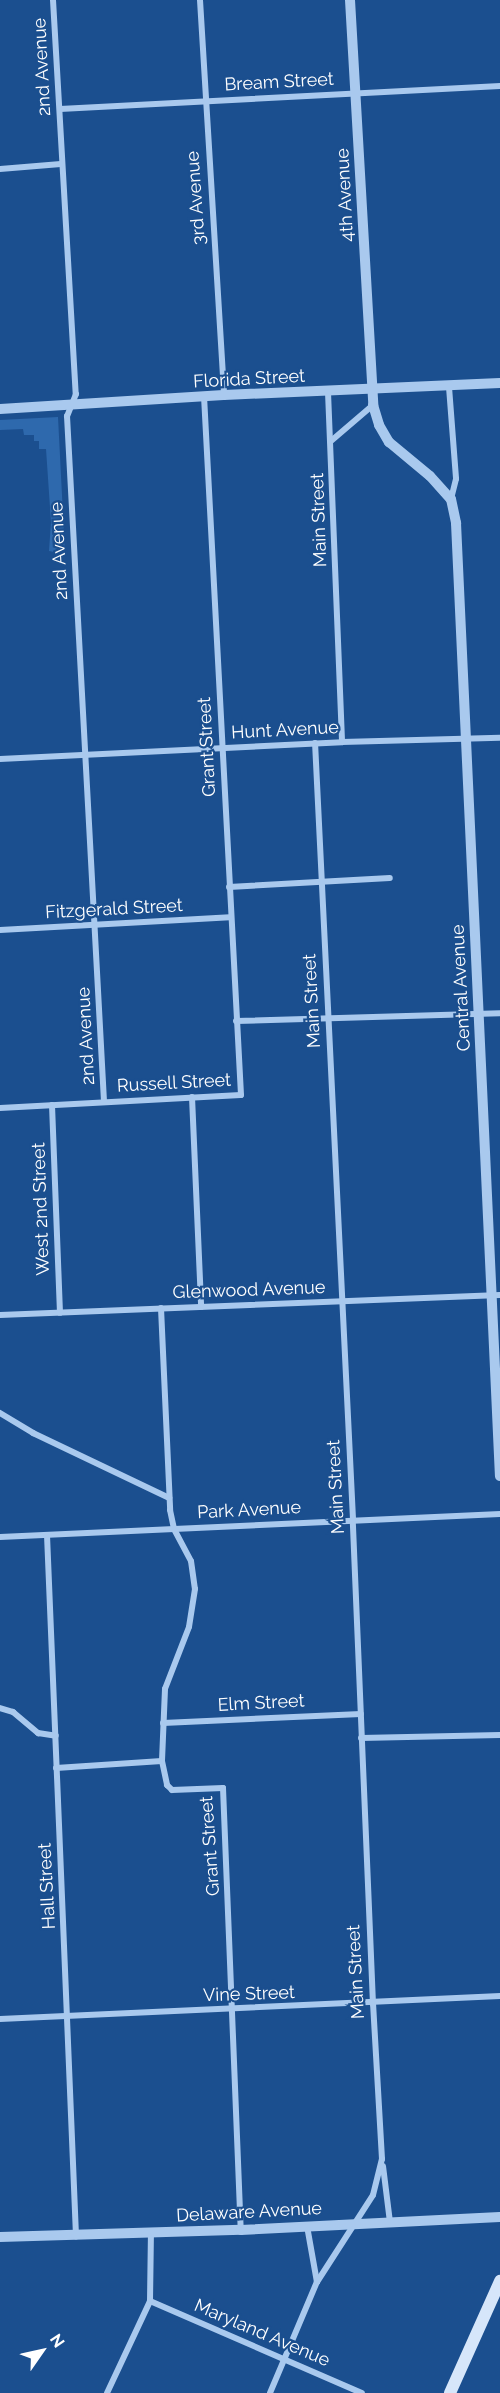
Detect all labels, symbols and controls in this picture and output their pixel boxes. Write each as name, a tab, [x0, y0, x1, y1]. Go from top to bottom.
street label: 2nd Avenue	[29, 17, 55, 117]
street label: Bream Street	[224, 68, 334, 96]
street label: 4th Avenue	[332, 147, 358, 243]
street label: 3rd Avenue	[182, 150, 210, 246]
street label: Florida Street	[193, 365, 305, 393]
street label: Main Street	[307, 472, 331, 568]
street label: 2nd Avenue	[46, 501, 72, 601]
street label: Grant Street	[194, 697, 220, 797]
street label: Hunt Avenue	[230, 716, 340, 744]
street label: Fitzgerald Street	[45, 895, 183, 923]
street label: Central Avenue	[447, 923, 475, 1053]
street label: Main Street	[299, 953, 325, 1049]
street label: 2nd Avenue	[73, 986, 99, 1086]
street label: Russell Street	[116, 1069, 232, 1097]
street label: West 2nd Street	[28, 1142, 54, 1276]
street label: Glenwood Avenue	[172, 1277, 326, 1303]
street label: Main Street	[323, 1439, 349, 1535]
street label: Park Avenue	[196, 1496, 302, 1524]
street label: Elm Street	[217, 1690, 305, 1716]
street label: Grant Street	[196, 1795, 224, 1897]
street label: Hall Street	[34, 1842, 60, 1930]
street label: Main Street	[343, 1924, 369, 2020]
street label: Vine Street	[203, 1982, 295, 2006]
street label: Delaware Avenue	[175, 2197, 323, 2227]
street label: Maryland Avenue	[191, 2295, 333, 2371]
north arrow	[12, 2321, 72, 2381]
text: N	[46, 2330, 69, 2351]

